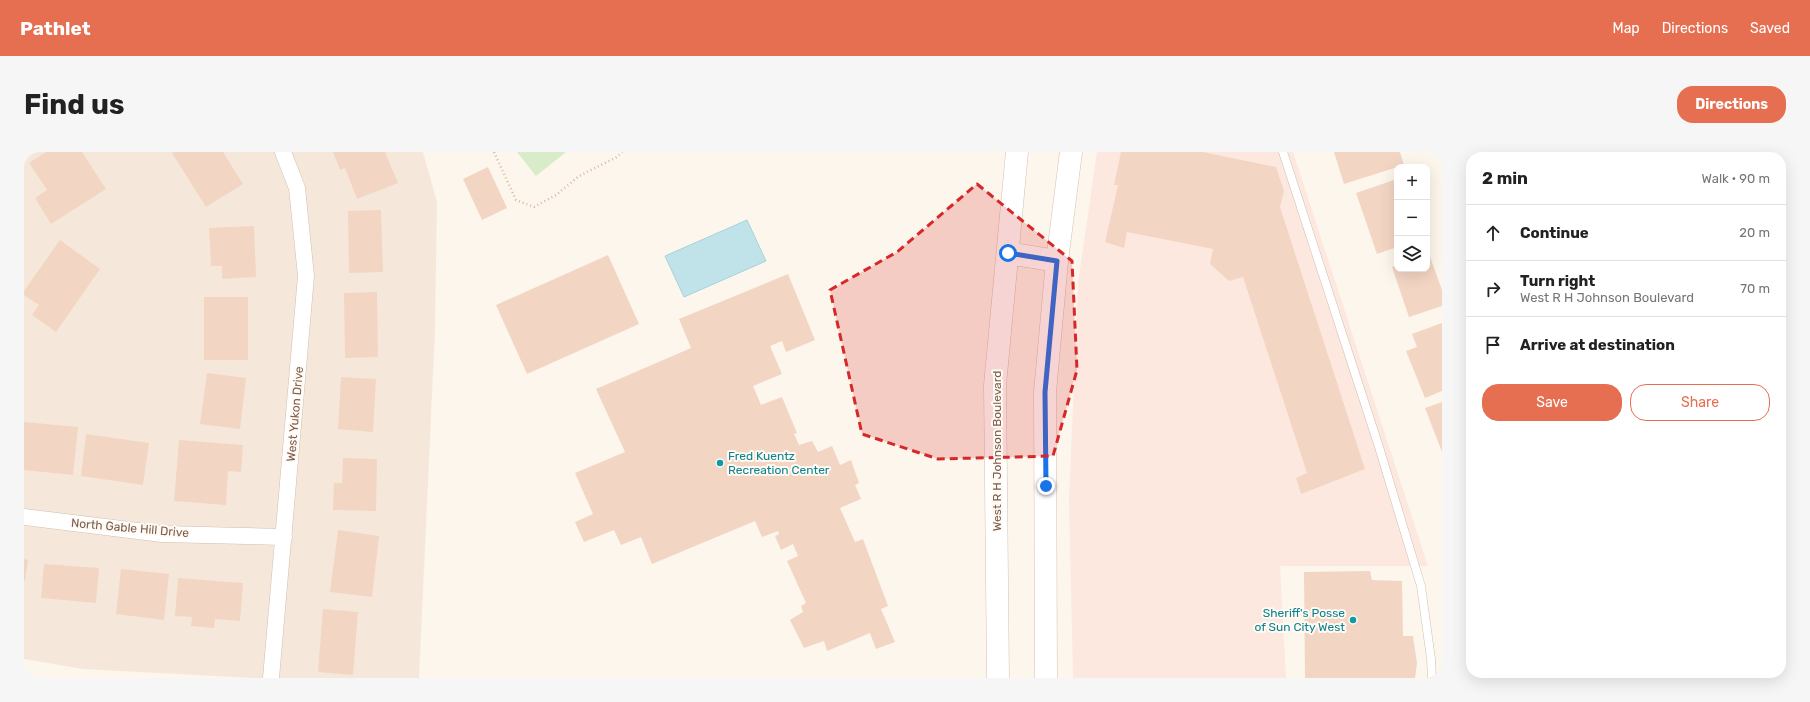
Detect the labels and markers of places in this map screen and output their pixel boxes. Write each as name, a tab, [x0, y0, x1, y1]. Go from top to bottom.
place label: Fred Kuentz Recreation Center	[728, 449, 830, 477]
marker: Fred Kuentz Recreation Center	[715, 458, 725, 468]
place label: Sheriff's Posse of Sun City West	[1254, 606, 1345, 634]
marker: Sheriff's Posse of Sun City West	[1348, 615, 1358, 625]

